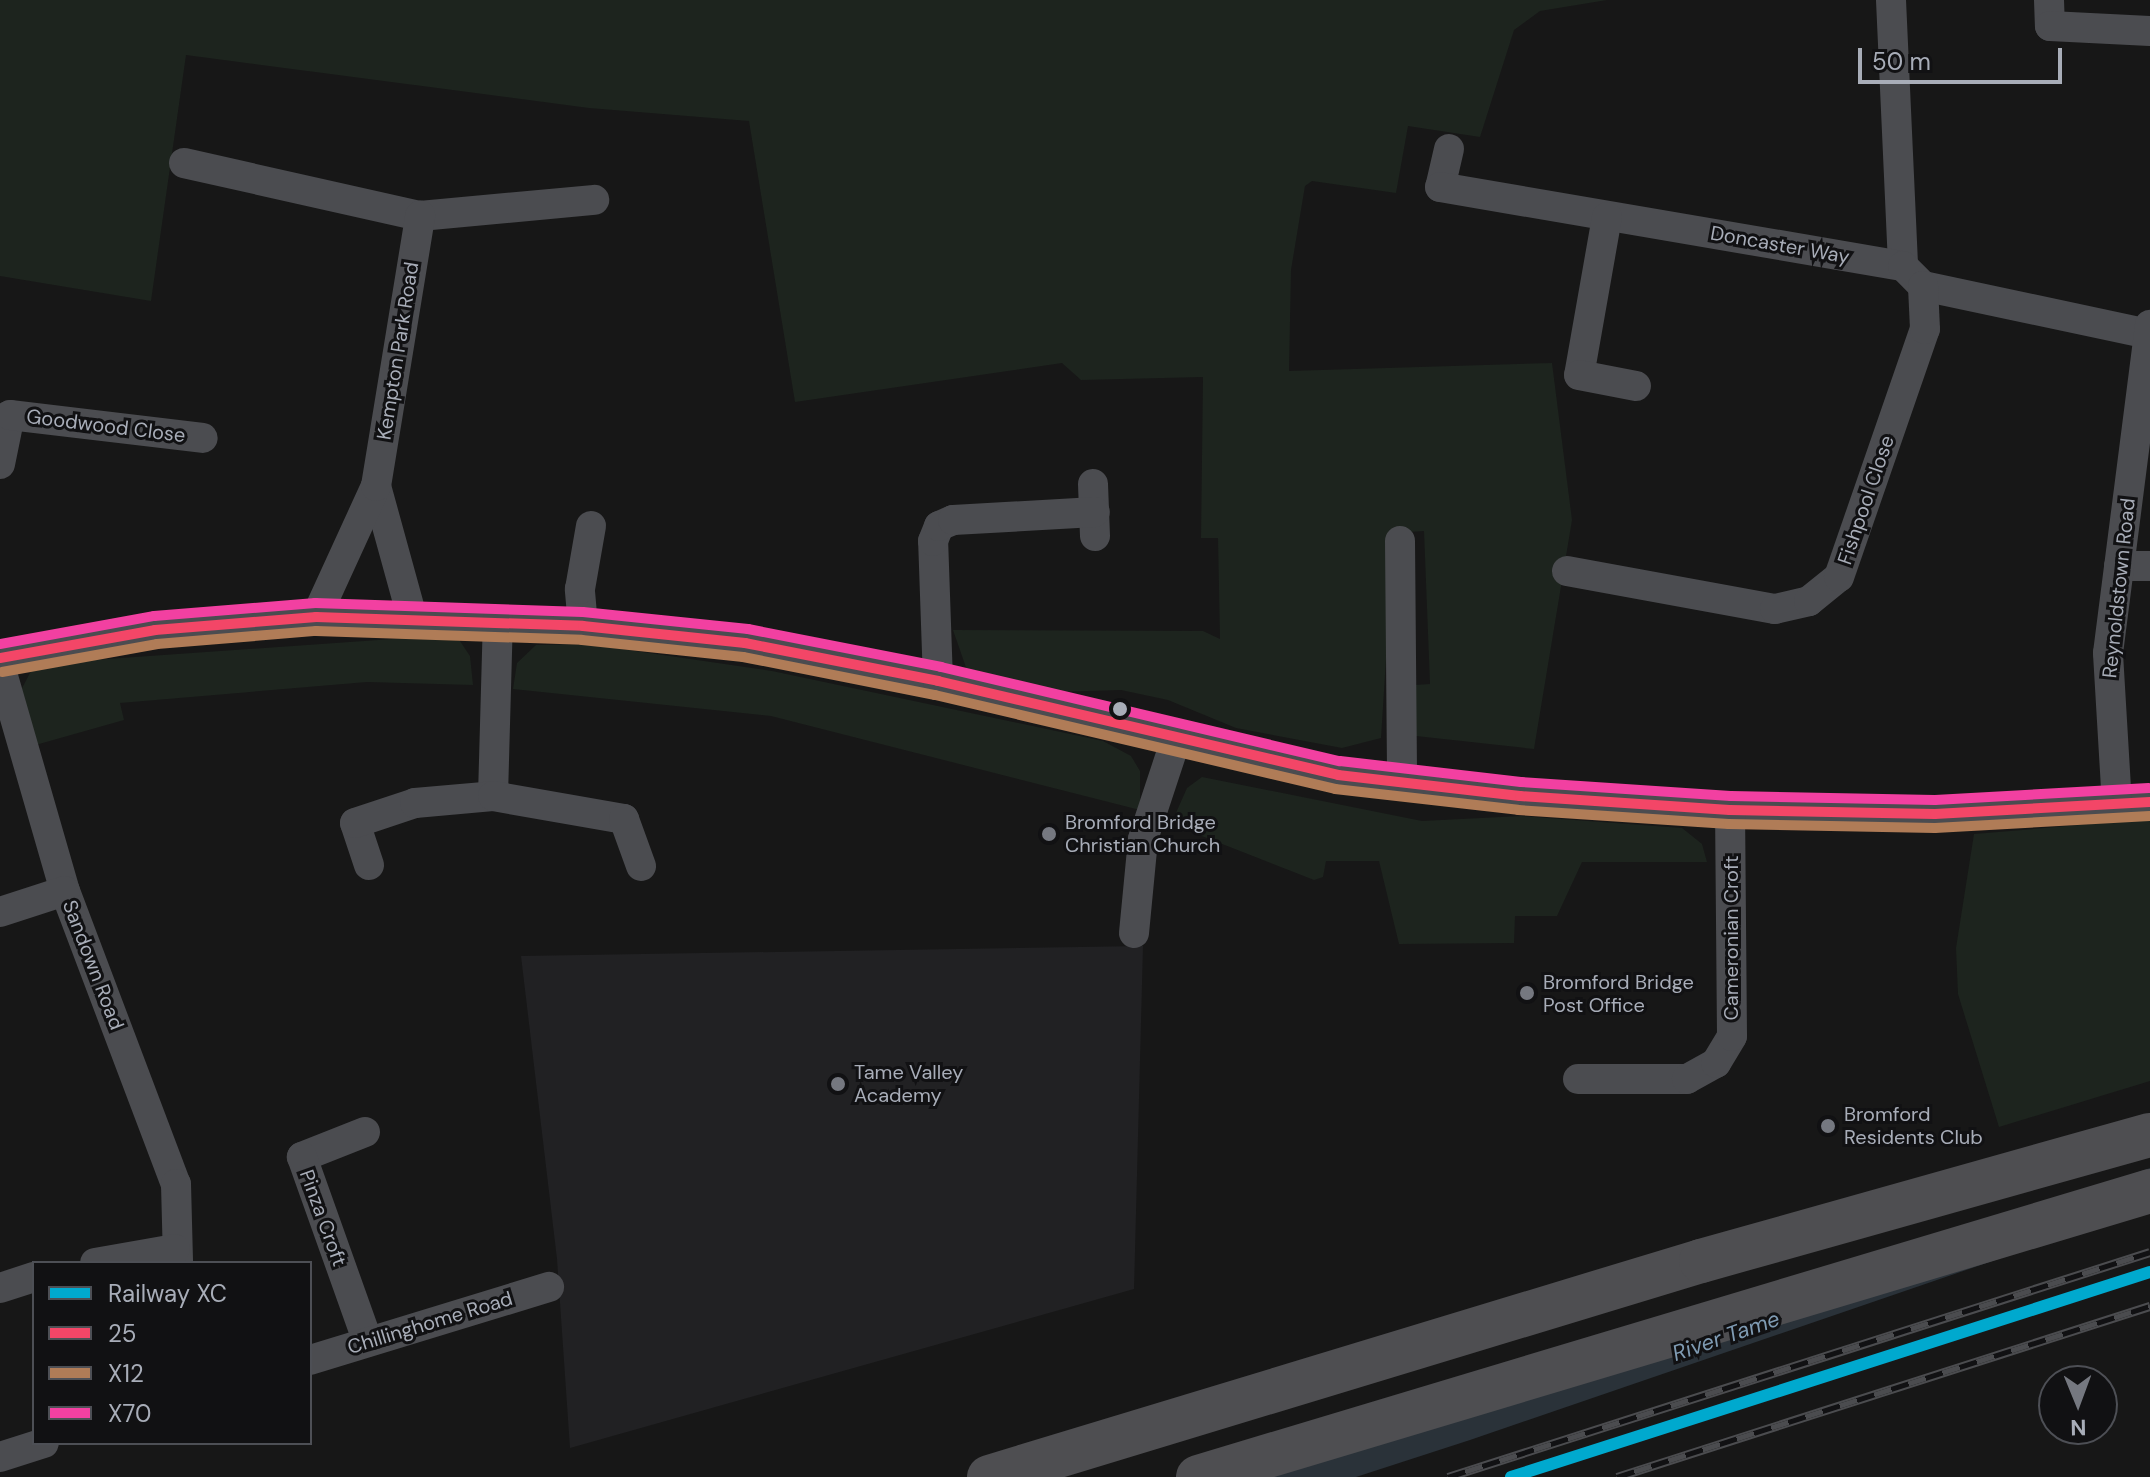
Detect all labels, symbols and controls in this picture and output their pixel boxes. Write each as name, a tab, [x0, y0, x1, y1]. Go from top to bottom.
scale bar	[1862, 32, 2066, 82]
text: 50 m	[1872, 46, 1931, 77]
street label: Doncaster Way	[1709, 221, 1851, 269]
street label: Kempton Park Road	[372, 260, 424, 442]
street label: Goodwood Close	[25, 404, 187, 448]
street label: Fishpool Close	[1833, 432, 1899, 568]
street label: Reynoldstown Road	[2098, 497, 2140, 679]
unlabelled marker	[1112, 701, 1128, 717]
place label: Bromford Bridge Christian Church	[1065, 810, 1220, 857]
marker: Bromford Bridge Christian Church	[1040, 825, 1058, 843]
street label: Cameronian Croft	[1719, 855, 1743, 1021]
street label: Sandown Road	[57, 897, 129, 1033]
place label: Bromford Bridge Post Office	[1543, 970, 1694, 1017]
marker: Bromford Bridge Post Office	[1518, 984, 1536, 1002]
place label: Tame Valley Academy	[854, 1060, 963, 1107]
marker: Tame Valley Academy	[829, 1075, 847, 1093]
place label: Bromford Residents Club	[1844, 1102, 1983, 1149]
marker: Bromford Residents Club	[1819, 1117, 1837, 1135]
street label: Pinza Croft	[294, 1166, 352, 1270]
legend	[32, 1261, 312, 1445]
text: Railway XC	[108, 1278, 227, 1309]
street label: Chillinghome Road	[345, 1286, 515, 1360]
water label: River Tame	[1669, 1305, 1783, 1367]
text: 25	[108, 1318, 136, 1349]
text: X12	[108, 1358, 144, 1389]
north arrow	[2038, 1365, 2118, 1445]
text: X70	[108, 1398, 151, 1429]
text: N	[2070, 1413, 2087, 1442]

